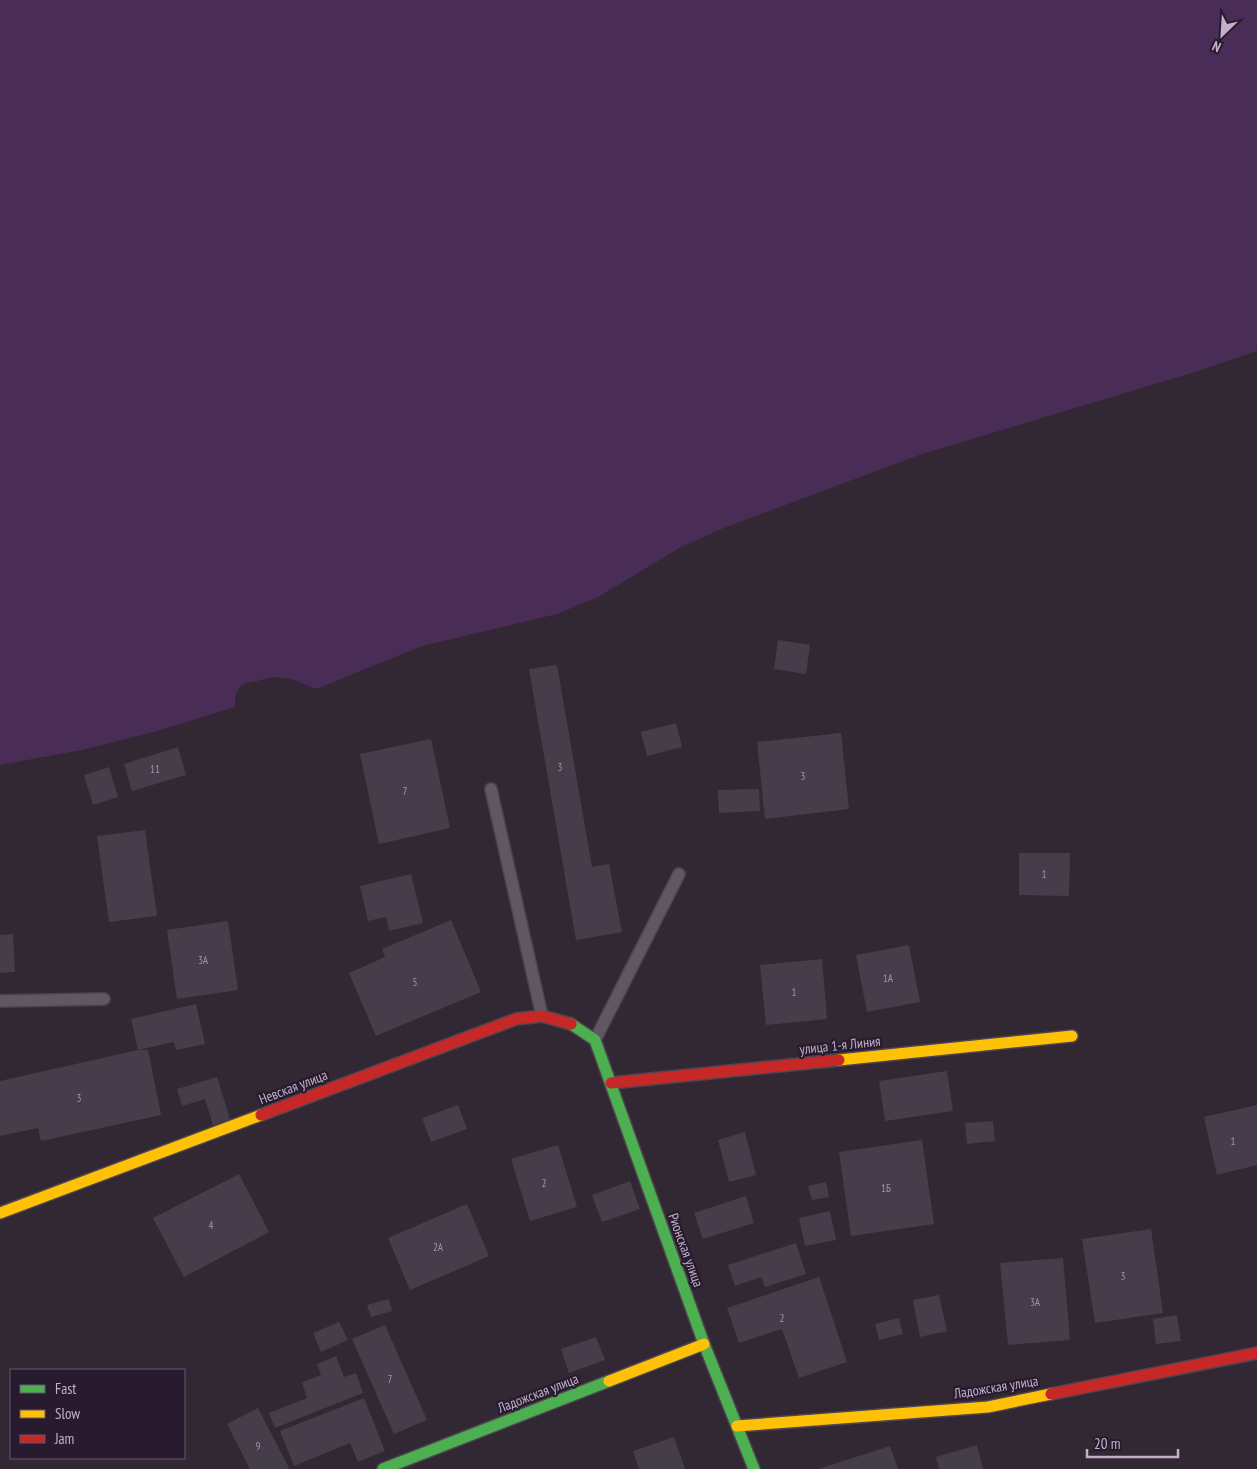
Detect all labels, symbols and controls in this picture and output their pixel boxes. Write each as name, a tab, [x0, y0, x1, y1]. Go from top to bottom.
north arrow	[1197, 10, 1247, 60]
text: N	[1209, 37, 1224, 57]
house number: 3	[558, 760, 563, 774]
house number: 11	[150, 762, 160, 776]
house number: 3	[801, 769, 806, 783]
house number: 7	[403, 784, 408, 798]
house number: 1	[1042, 867, 1047, 881]
house number: 3А	[198, 953, 209, 967]
house number: 1А	[883, 971, 894, 985]
house number: 5	[413, 975, 418, 989]
house number: 1	[792, 985, 797, 999]
street label: улица 1-я Линия	[799, 1032, 881, 1058]
street label: Невская улица	[256, 1066, 330, 1108]
house number: 3	[77, 1091, 82, 1105]
house number: 1	[1231, 1134, 1236, 1148]
house number: 2	[542, 1176, 547, 1190]
house number: 1Б	[881, 1181, 891, 1195]
street label: Рионская улица	[664, 1211, 708, 1289]
house number: 4	[209, 1218, 214, 1232]
house number: 2А	[433, 1240, 444, 1254]
house number: 3	[1121, 1269, 1126, 1283]
house number: 3А	[1030, 1295, 1041, 1309]
house number: 2	[780, 1311, 785, 1325]
legend	[10, 1369, 185, 1459]
street label: Ладожская улица	[494, 1369, 581, 1417]
street label: Ладожская улица	[952, 1371, 1039, 1403]
house number: 7	[388, 1372, 393, 1386]
text: Fast	[55, 1379, 76, 1398]
text: Slow	[55, 1404, 80, 1423]
scale bar	[1087, 1426, 1178, 1458]
text: Jam	[54, 1429, 74, 1448]
text: 20 m	[1094, 1434, 1120, 1453]
house number: 9	[256, 1439, 261, 1453]

